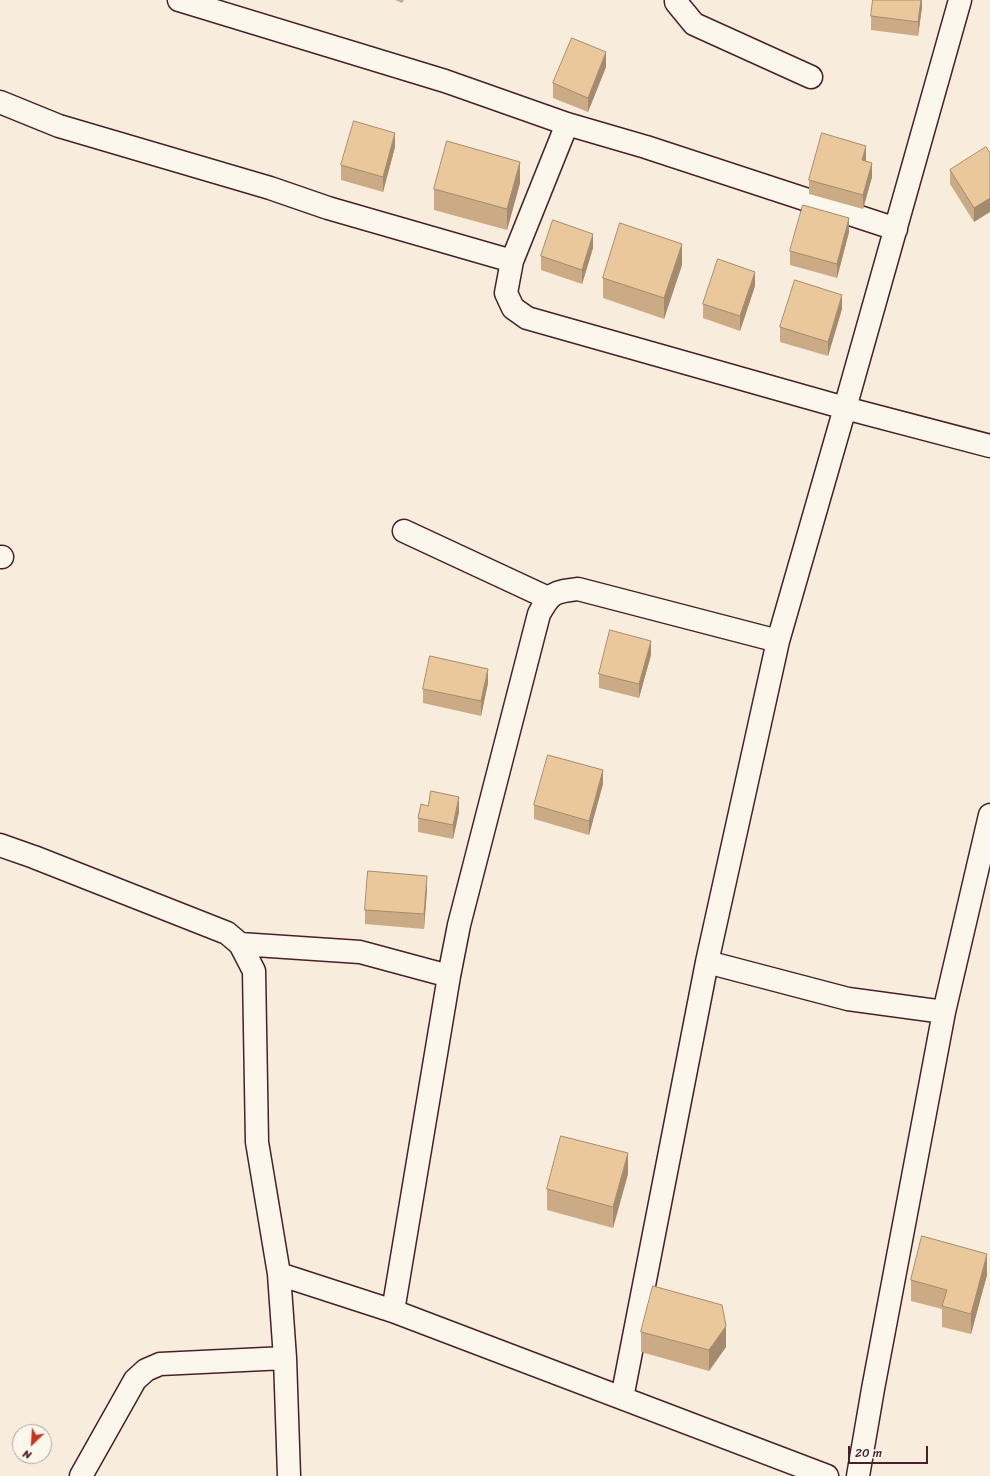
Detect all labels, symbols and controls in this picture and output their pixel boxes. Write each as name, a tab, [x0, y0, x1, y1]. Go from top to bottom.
north arrow	[12, 1424, 52, 1464]
scale bar	[850, 1438, 930, 1464]
text: 20 m	[855, 1442, 882, 1464]
text: N	[20, 1444, 35, 1465]

